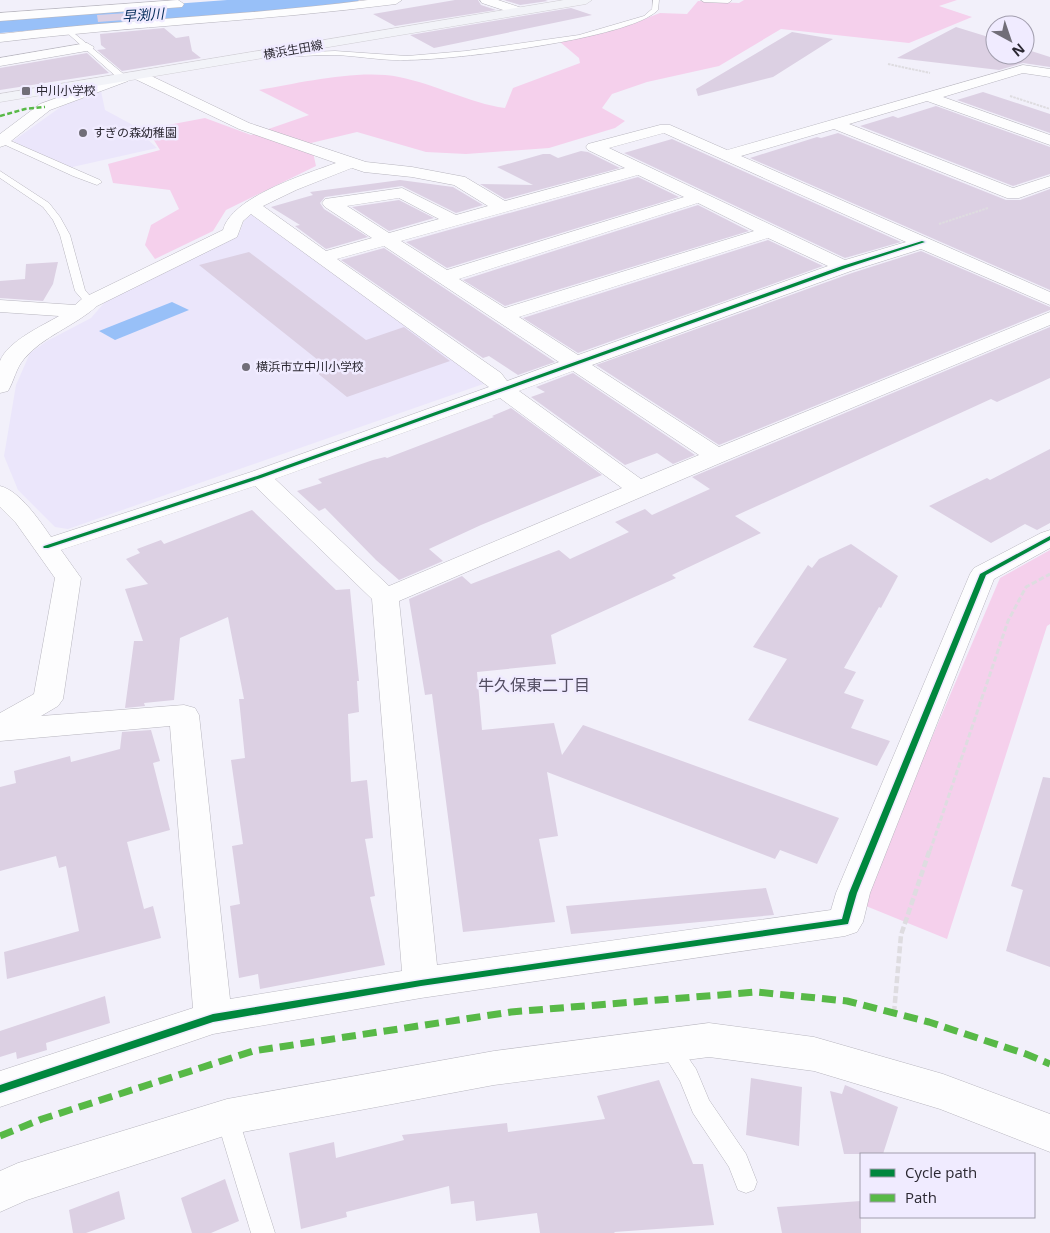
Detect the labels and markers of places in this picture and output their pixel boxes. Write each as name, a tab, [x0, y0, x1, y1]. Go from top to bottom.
place label: 中川小学校	[36, 82, 96, 99]
marker: 中川小学校	[20, 85, 32, 97]
place label: すぎの森幼稚園	[93, 124, 177, 141]
marker: すぎの森幼稚園	[77, 127, 89, 139]
place label: 横浜市立中川小学校	[256, 358, 364, 375]
marker: 横浜市立中川小学校	[240, 361, 252, 373]

